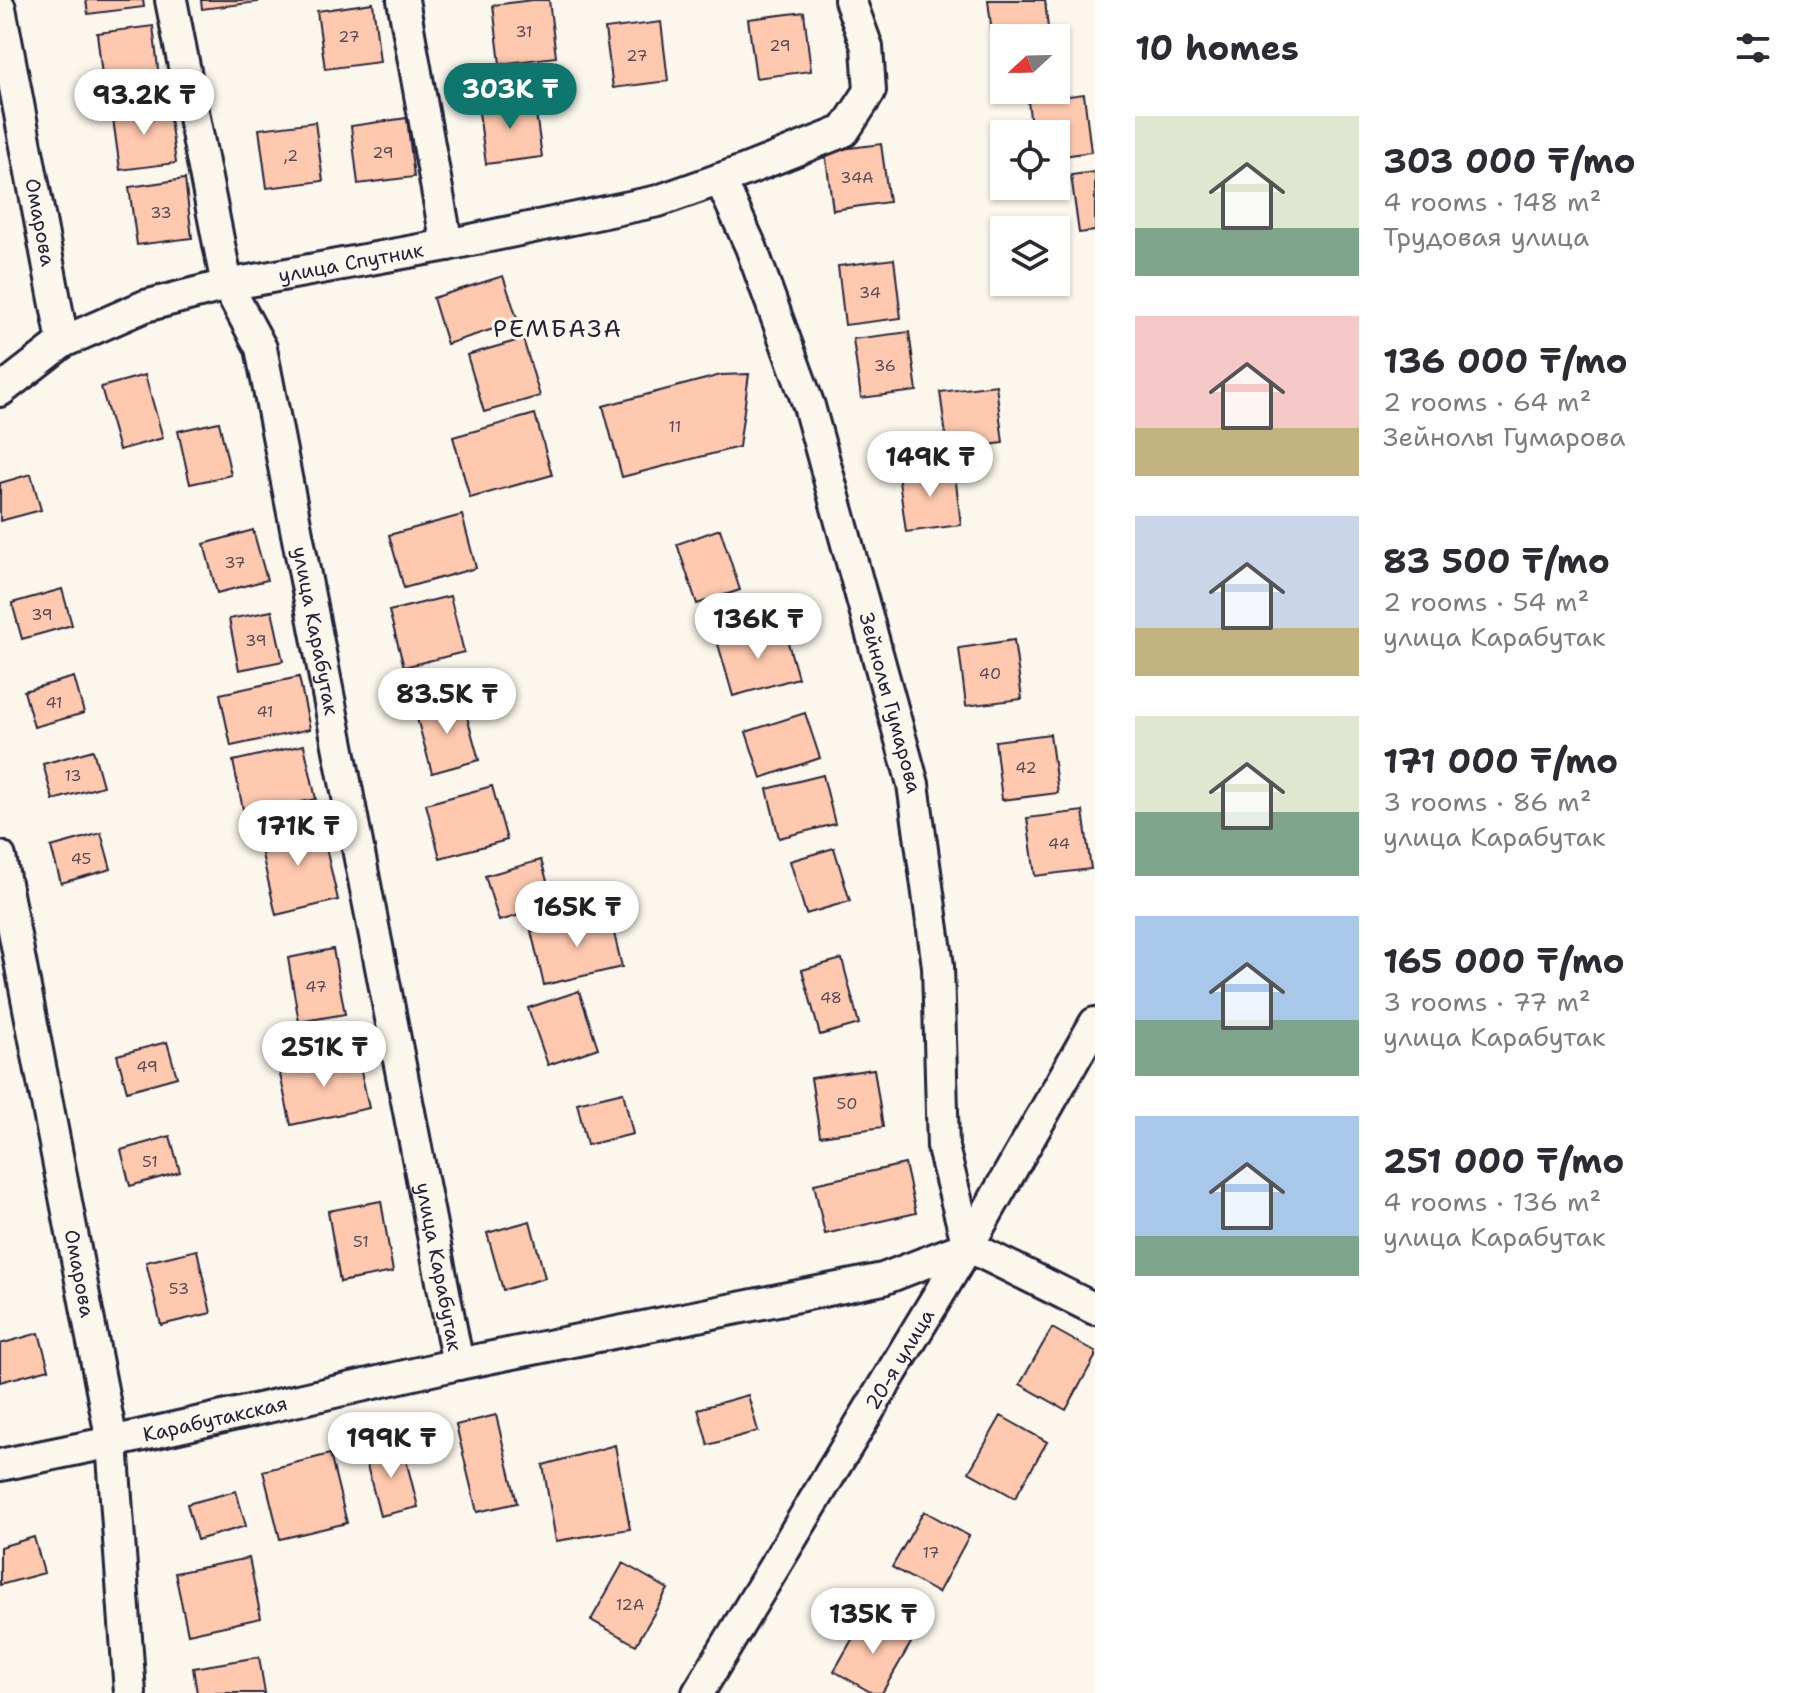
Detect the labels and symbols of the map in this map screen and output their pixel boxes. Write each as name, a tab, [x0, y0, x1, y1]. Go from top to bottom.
house number: 31	[515, 21, 533, 42]
north arrow	[990, 24, 1070, 104]
house number: 27	[338, 26, 360, 47]
house number: 29	[769, 35, 791, 56]
house number: 27	[626, 45, 648, 66]
pin: 303K ₸	[445, 63, 575, 131]
pin: 93.2K ₸	[70, 69, 218, 137]
house number: 29	[372, 142, 394, 163]
house number: ,2	[284, 145, 298, 166]
house number: 34А	[840, 167, 874, 188]
street label: Омарова	[19, 176, 62, 269]
house number: 33	[150, 202, 172, 223]
street label: улица Спутник	[276, 236, 426, 288]
house number: 34	[859, 282, 881, 303]
district label: РЕМБАЗА	[493, 313, 623, 345]
house number: 36	[874, 355, 896, 376]
house number: 11	[669, 416, 681, 437]
pin: 149K ₸	[865, 431, 995, 499]
street label: улица Карабутак	[287, 544, 345, 718]
house number: 37	[224, 552, 246, 573]
pin: 136K ₸	[693, 593, 823, 661]
house number: 39	[31, 604, 53, 625]
street label: Зейнолы Гумарова	[853, 610, 927, 796]
house number: 39	[245, 630, 267, 651]
house number: 40	[979, 663, 1001, 684]
pin: 83.5K ₸	[373, 668, 521, 736]
house number: 41	[45, 692, 63, 713]
house number: 41	[256, 701, 274, 722]
house number: 42	[1015, 757, 1037, 778]
house number: 13	[64, 765, 82, 786]
pin: 171K ₸	[233, 800, 363, 868]
house number: 44	[1048, 833, 1070, 854]
house number: 45	[71, 848, 91, 869]
pin: 165K ₸	[512, 881, 642, 949]
house number: 47	[305, 976, 327, 997]
house number: 48	[820, 987, 842, 1008]
pin: 251K ₸	[259, 1021, 389, 1089]
house number: 49	[136, 1056, 158, 1077]
house number: 50	[837, 1093, 857, 1114]
house number: 51	[142, 1151, 158, 1172]
street label: улица Карабутак	[410, 1180, 468, 1354]
street label: Омарова	[59, 1227, 101, 1320]
house number: 51	[353, 1231, 369, 1252]
house number: 53	[169, 1278, 189, 1299]
street label: 20-я улица	[859, 1303, 940, 1414]
street label: Карабутакская	[140, 1390, 290, 1448]
pin: 199K ₸	[326, 1412, 456, 1480]
house number: 17	[922, 1542, 940, 1563]
pin: 135K ₸	[808, 1588, 938, 1656]
house number: 12А	[616, 1594, 644, 1615]

